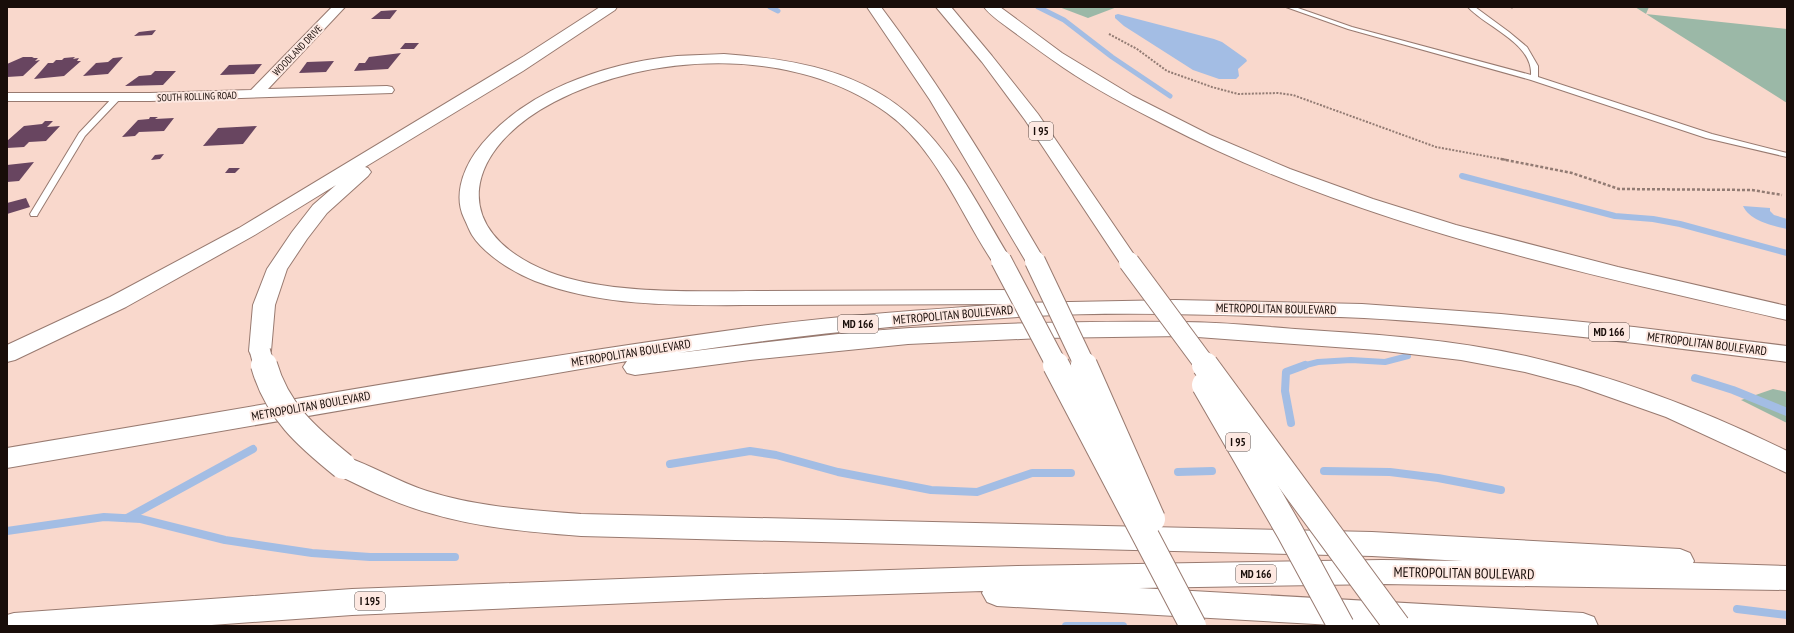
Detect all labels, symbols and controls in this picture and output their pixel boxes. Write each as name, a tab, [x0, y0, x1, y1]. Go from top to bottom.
street label: WOODLAND DRIVE	[270, 22, 325, 79]
street label: SOUTH ROLLING ROAD	[157, 89, 237, 104]
road number: I 95	[1029, 122, 1053, 140]
street label: METROPOLITAN BOULEVARD	[1216, 300, 1336, 317]
street label: METROPOLITAN BOULEVARD	[892, 302, 1014, 327]
road number: MD 166	[838, 315, 878, 333]
road number: MD 166	[1589, 323, 1629, 341]
street label: METROPOLITAN BOULEVARD	[1646, 329, 1768, 358]
street label: METROPOLITAN BOULEVARD	[570, 336, 692, 369]
street label: METROPOLITAN BOULEVARD	[250, 388, 372, 423]
road number: I 95	[1226, 433, 1250, 451]
street label: METROPOLITAN BOULEVARD	[1393, 563, 1535, 583]
road number: MD 166	[1236, 565, 1276, 583]
road number: I 195	[355, 592, 385, 610]

